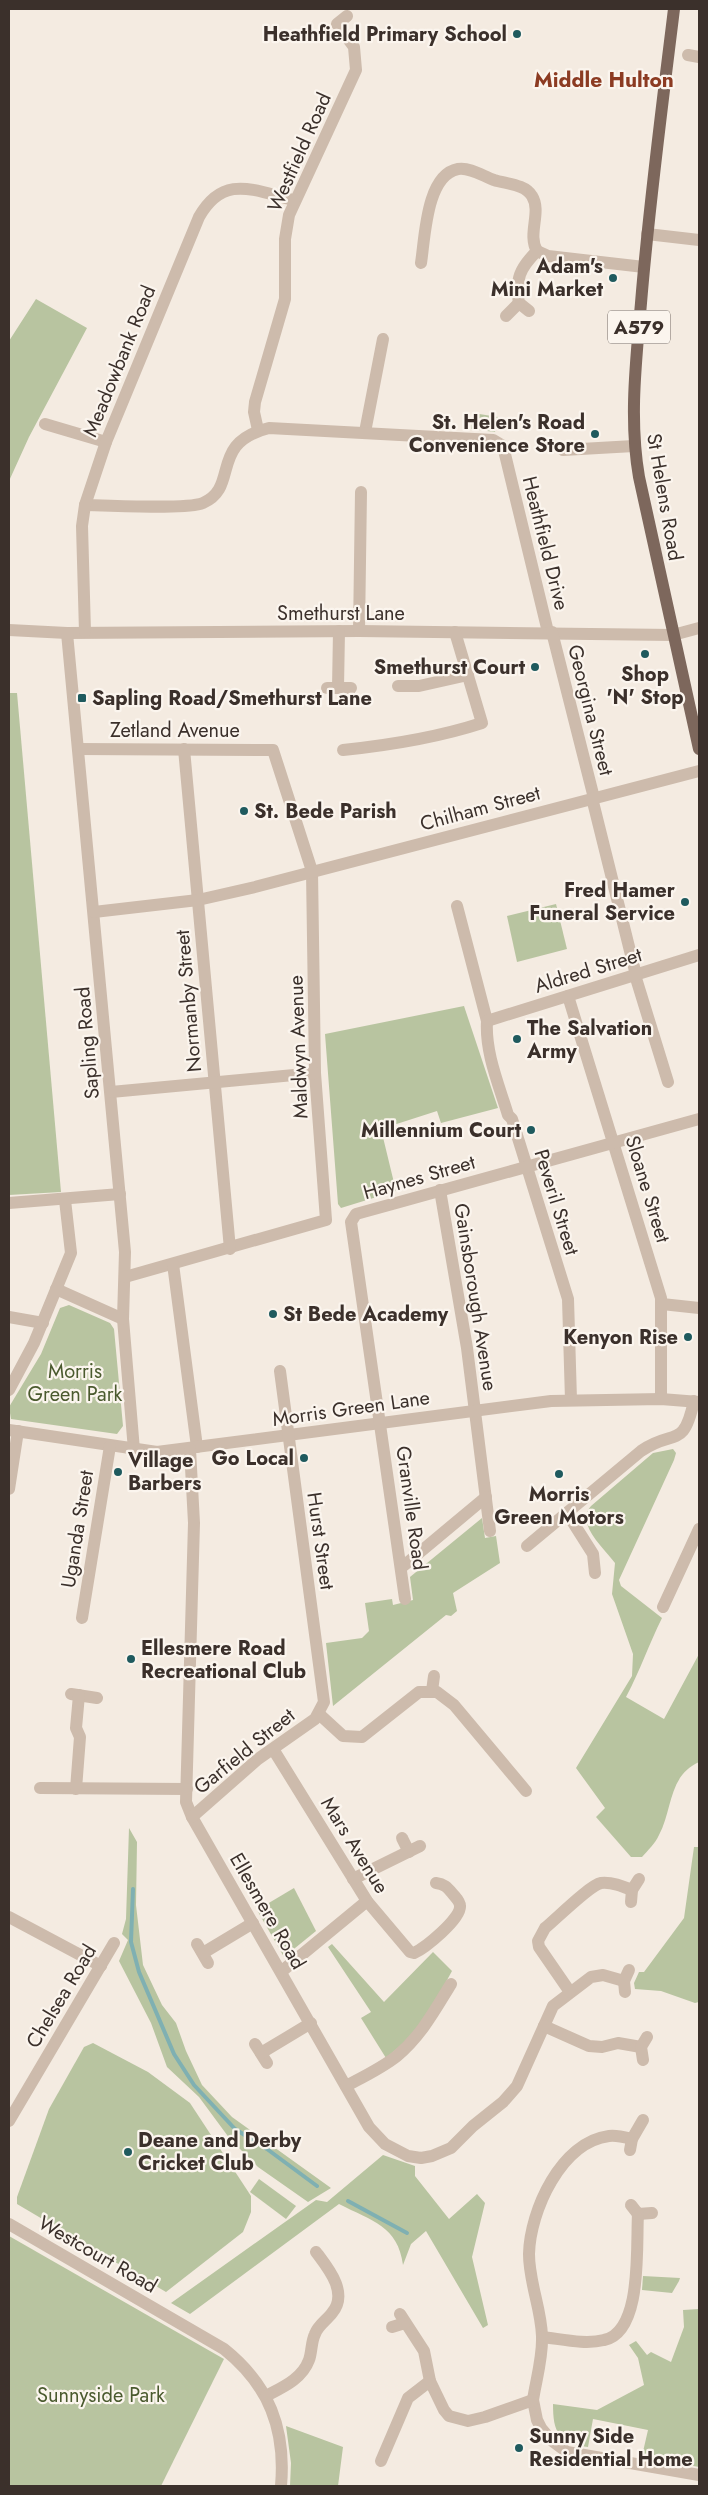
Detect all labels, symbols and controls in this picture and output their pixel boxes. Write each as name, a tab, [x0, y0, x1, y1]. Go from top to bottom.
place label: Heathfield Primary School	[263, 20, 507, 49]
marker: Heathfield Primary School	[511, 28, 523, 40]
district label: Middle Hulton	[534, 65, 674, 95]
street label: Westfield Road	[260, 88, 339, 216]
place label: Adam's Mini Market	[491, 252, 604, 304]
marker: Adam's Mini Market	[607, 272, 619, 284]
street label: Meadowbank Road	[76, 281, 163, 441]
road number: A579	[608, 311, 670, 344]
place label: St. Helen's Road Convenience Store	[409, 408, 585, 460]
marker: St. Helen's Road Convenience Store	[589, 428, 601, 440]
street label: St Helens Road	[639, 431, 690, 563]
street label: Heathfield Drive	[515, 473, 576, 613]
street label: Smethurst Lane	[277, 599, 405, 628]
street label: Georgina Street	[560, 642, 621, 779]
marker: Shop 'N' Stop	[639, 648, 651, 660]
place label: Smethurst Court	[374, 653, 526, 682]
place label: Shop 'N' Stop	[606, 660, 684, 712]
marker: Smethurst Court	[529, 661, 541, 673]
place label: Sapling Road/Smethurst Lane	[92, 684, 372, 713]
marker: Sapling Road/Smethurst Lane	[76, 692, 88, 704]
street label: Zetland Avenue	[110, 716, 240, 745]
street label: Chilham Street	[417, 778, 544, 838]
place label: St. Bede Parish	[254, 797, 397, 826]
marker: St. Bede Parish	[238, 805, 250, 817]
place label: Fred Hamer Funeral Service	[529, 876, 676, 928]
marker: Fred Hamer Funeral Service	[679, 896, 691, 908]
street label: Normanby Street	[168, 928, 209, 1073]
street label: Aldred Street	[531, 940, 646, 1001]
street label: Maldwyn Avenue	[282, 975, 315, 1119]
street label: Sapling Road	[68, 985, 107, 1100]
place label: The Salvation Army	[526, 1014, 652, 1066]
marker: The Salvation Army	[511, 1033, 523, 1045]
place label: Millennium Court	[361, 1116, 522, 1145]
marker: Millennium Court	[525, 1124, 537, 1136]
street label: Sloane Street	[617, 1132, 678, 1246]
street label: Peveril Street	[527, 1146, 586, 1259]
street label: Haynes Street	[360, 1148, 479, 1207]
street label: Gainsborough Avenue	[446, 1201, 505, 1393]
place label: St Bede Academy	[283, 1300, 449, 1329]
marker: St Bede Academy	[267, 1308, 279, 1320]
place label: Kenyon Rise	[563, 1323, 678, 1352]
marker: Kenyon Rise	[682, 1331, 694, 1343]
park label: Morris Green Park	[28, 1357, 123, 1409]
street label: Morris Green Lane	[270, 1383, 432, 1434]
place label: Go Local	[212, 1444, 294, 1473]
street label: Granville Road	[388, 1444, 435, 1572]
place label: Village Barbers	[127, 1446, 201, 1498]
marker: Go Local	[298, 1452, 310, 1464]
marker: Village Barbers	[112, 1466, 124, 1478]
street label: Uganda Street	[54, 1468, 101, 1590]
marker: Morris Green Motors	[553, 1468, 565, 1480]
place label: Morris Green Motors	[494, 1480, 624, 1532]
street label: Hurst Street	[299, 1490, 342, 1592]
place label: Ellesmere Road Recreational Club	[141, 1634, 306, 1686]
marker: Ellesmere Road Recreational Club	[125, 1653, 137, 1665]
street label: Garfield Street	[187, 1701, 301, 1801]
street label: Mars Avenue	[313, 1791, 396, 1899]
street label: Ellesmere Road	[222, 1848, 313, 1975]
street label: Chelsea Road	[19, 1939, 104, 2054]
place label: Deane and Derby Cricket Club	[138, 2126, 302, 2178]
marker: Deane and Derby Cricket Club	[122, 2146, 134, 2158]
street label: Westcourt Road	[33, 2209, 163, 2300]
park label: Sunnyside Park	[37, 2381, 165, 2410]
place label: Sunny Side Residential Home	[529, 2422, 693, 2474]
marker: Sunny Side Residential Home	[513, 2442, 525, 2454]

